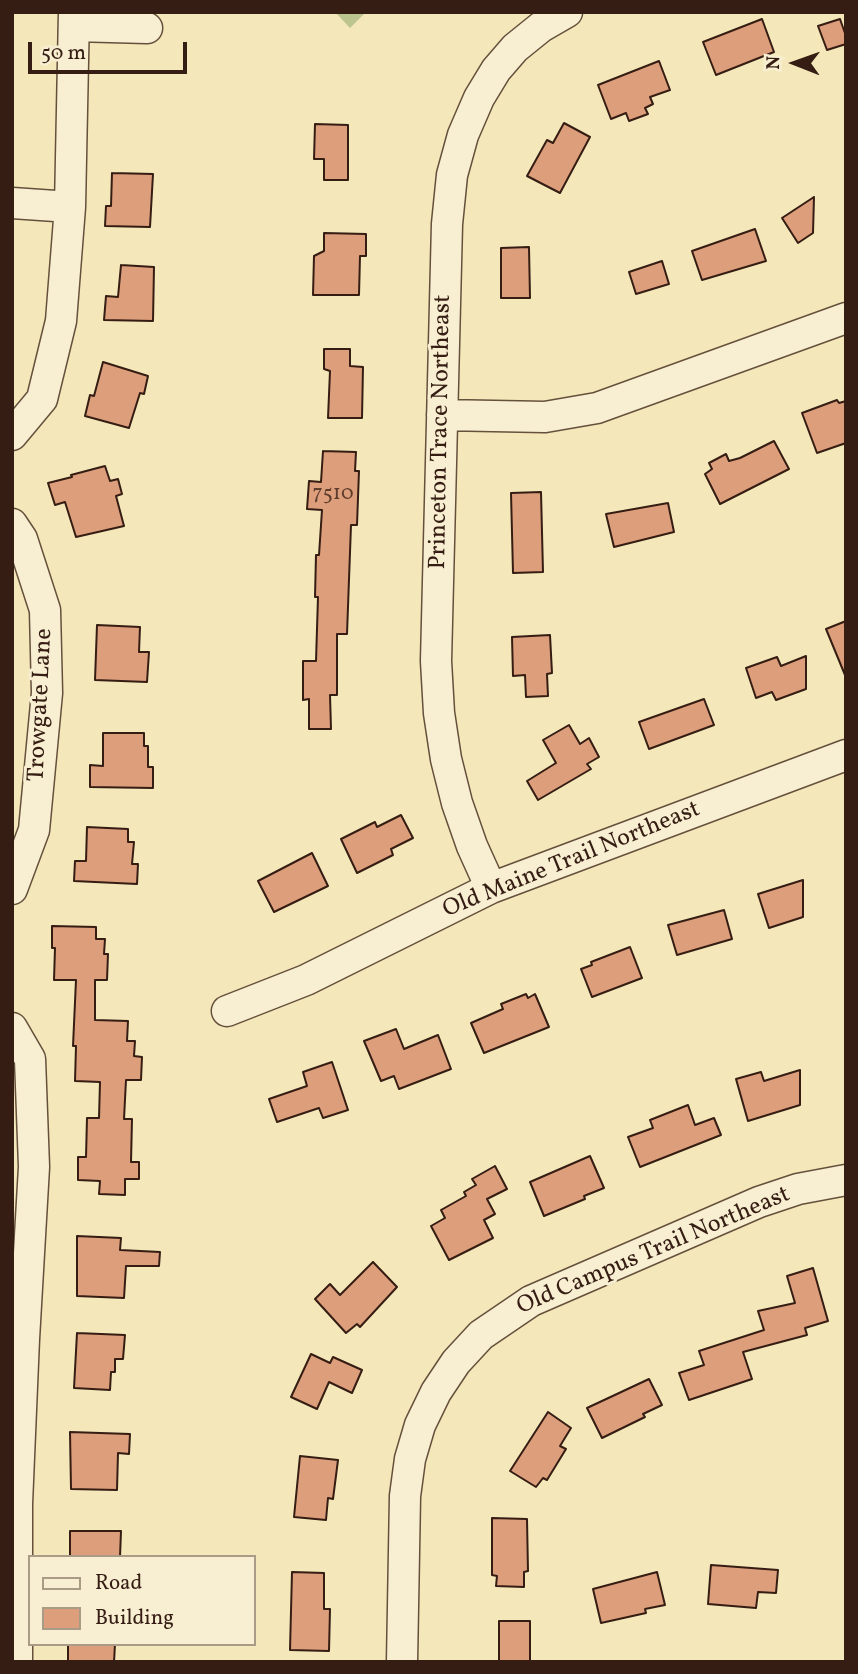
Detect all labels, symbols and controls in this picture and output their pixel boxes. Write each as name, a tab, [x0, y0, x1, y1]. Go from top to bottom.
scale bar	[32, 28, 191, 72]
north arrow	[760, 28, 830, 98]
text: 50 m	[41, 39, 86, 68]
text: N	[761, 56, 787, 70]
street label: Princeton Trace Northeast	[425, 294, 459, 570]
house number: 7510	[312, 482, 354, 508]
street label: Trowgate Lane	[24, 628, 60, 782]
street label: Old Maine Trail Northeast	[439, 796, 705, 926]
street label: Old Campus Trail Northeast	[513, 1181, 795, 1323]
legend	[28, 1555, 256, 1646]
text: Road	[95, 1569, 142, 1598]
text: Building	[95, 1604, 174, 1633]

